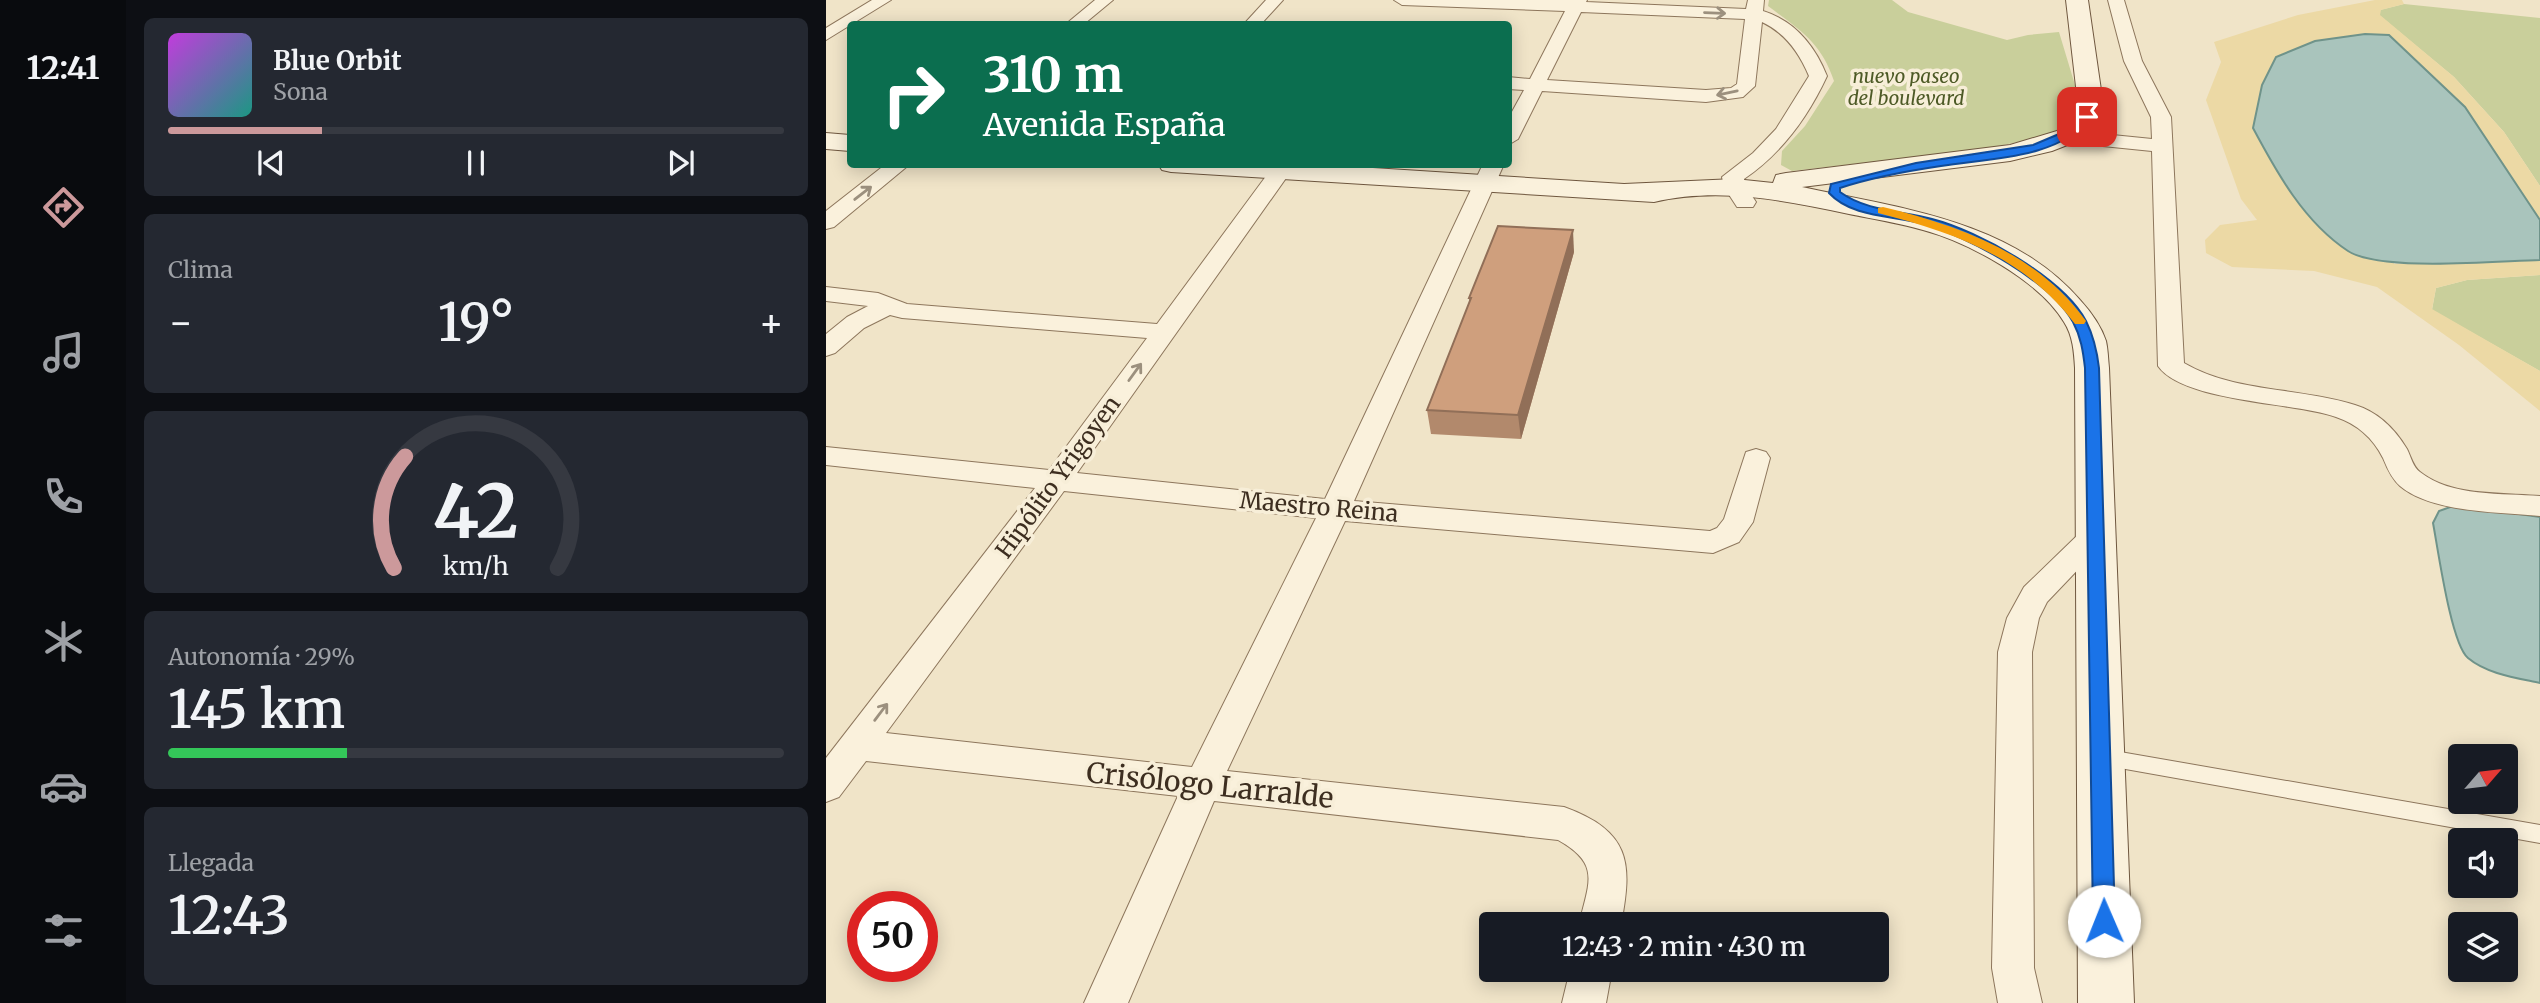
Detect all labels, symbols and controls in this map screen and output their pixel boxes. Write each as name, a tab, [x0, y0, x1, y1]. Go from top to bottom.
one-way arrow	[1703, 6, 1726, 20]
text: Blue Orbit	[273, 44, 402, 77]
text: 310 m	[983, 44, 1123, 105]
text: 12:41	[26, 48, 100, 88]
icon: right	[868, 49, 959, 140]
park label: nuevo paseo del boulevard	[1848, 64, 1964, 110]
text: Sona	[273, 77, 328, 106]
one-way arrow	[1716, 87, 1739, 100]
pin	[2057, 87, 2117, 147]
icon: arrive	[2068, 98, 2106, 136]
text: Avenida España	[983, 105, 1226, 145]
icon: previous	[252, 144, 290, 182]
icon: pause	[457, 144, 495, 182]
icon: next	[662, 144, 700, 182]
icon: directions	[39, 183, 88, 232]
one-way arrow	[853, 186, 871, 201]
text: Clima	[168, 255, 233, 284]
text: 19°	[438, 290, 514, 355]
text: −	[168, 299, 193, 346]
text: +	[759, 299, 784, 346]
icon: music	[39, 328, 88, 377]
one-way arrow	[1127, 363, 1142, 382]
street label: Hipólito Yrigoyen	[989, 390, 1126, 564]
text: 42	[433, 466, 519, 558]
icon: phone	[39, 472, 88, 521]
street label: Maestro Reina	[1238, 485, 1400, 528]
text: km/h	[443, 549, 509, 581]
icon: climate	[39, 617, 88, 666]
text: Autonomía · 29%	[168, 642, 355, 671]
text: 145 km	[168, 677, 345, 742]
one-way arrow	[874, 703, 889, 721]
north arrow	[2448, 744, 2518, 814]
map controls	[2448, 744, 2518, 982]
street label: Crisólogo Larralde	[1085, 754, 1335, 816]
icon: car	[39, 762, 88, 811]
button: sound	[2448, 828, 2518, 898]
text: Llegada	[168, 848, 254, 877]
text: 12:43	[168, 883, 290, 948]
position arrow	[2067, 884, 2141, 958]
speed limit sign: 50	[847, 891, 938, 982]
icon: filters	[39, 906, 88, 955]
button: layers	[2448, 912, 2518, 982]
text: 12:43 · 2 min · 430 m	[1562, 930, 1806, 963]

